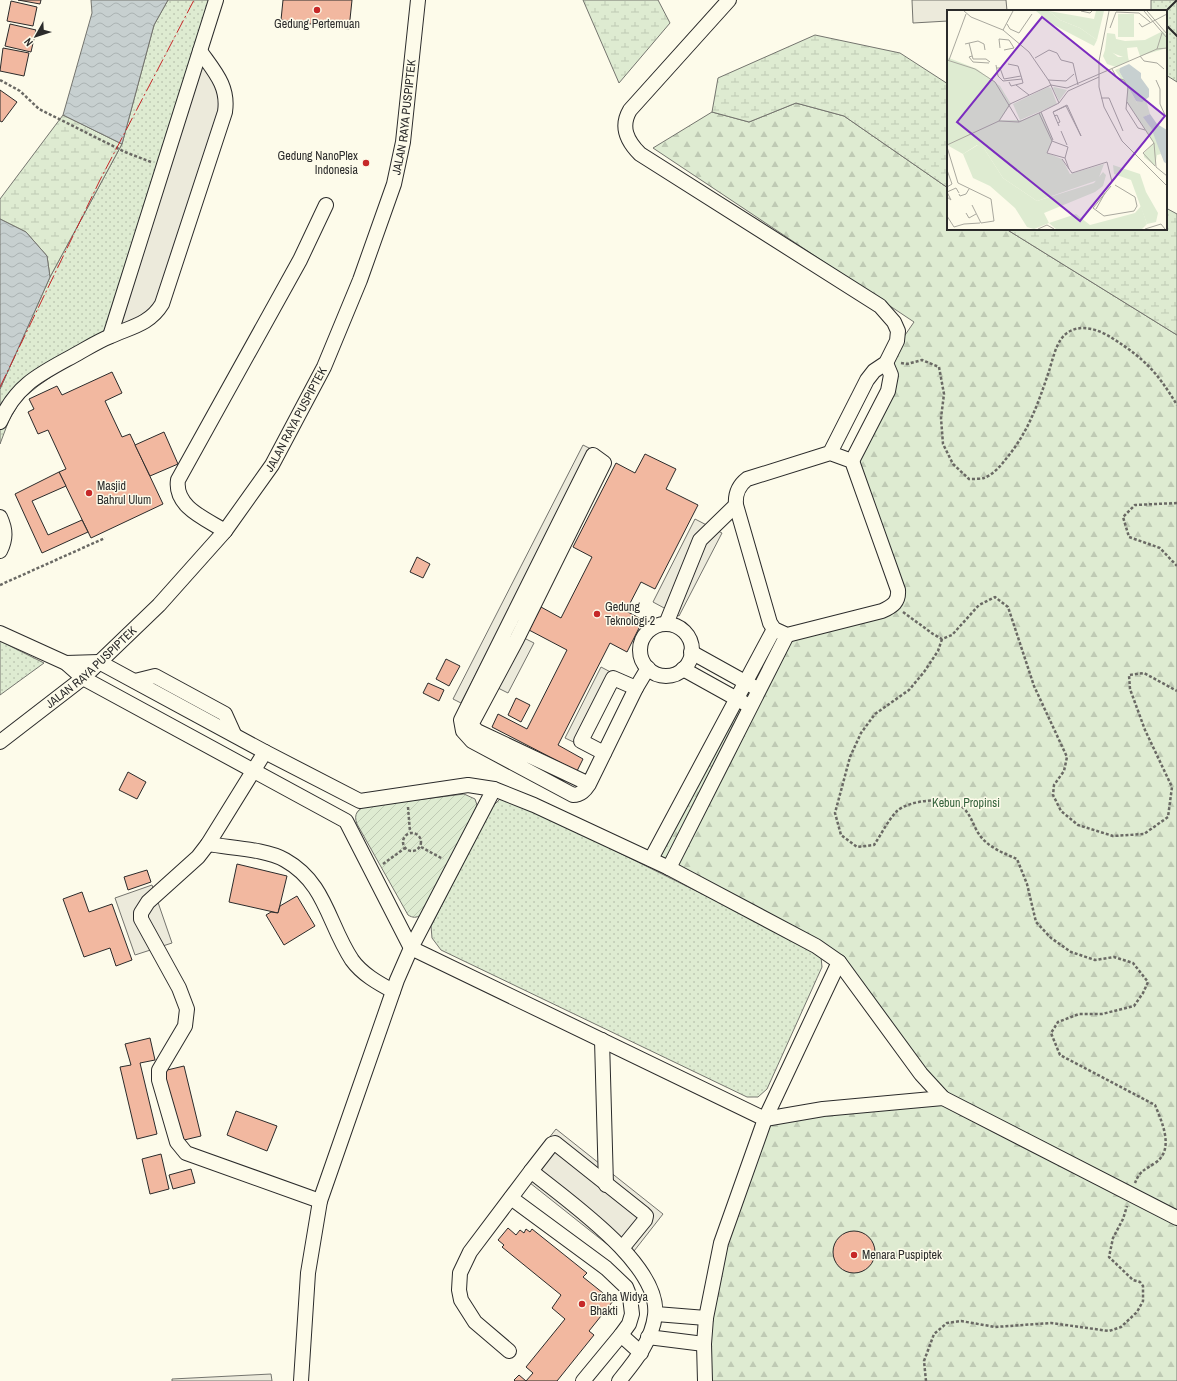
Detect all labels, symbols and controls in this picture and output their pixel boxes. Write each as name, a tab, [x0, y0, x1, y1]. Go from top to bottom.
marker: Gedung Pertemuan	[312, 5, 322, 15]
inset map	[947, 10, 1167, 230]
north arrow	[16, 16, 56, 56]
place label: Gedung Pertemuan	[274, 16, 360, 32]
text: N	[21, 35, 36, 49]
street label: JALAN RAYA PUSPIPTEK	[388, 58, 420, 176]
place label: Gedung NanoPlex Indonesia	[278, 148, 359, 178]
marker: Gedung NanoPlex Indonesia	[361, 158, 371, 168]
street label: JALAN RAYA PUSPIPTEK	[262, 364, 331, 475]
place label: Masjid Bahrul Ulum	[97, 478, 151, 508]
marker: Masjid Bahrul Ulum	[84, 488, 94, 498]
place label: Gedung Teknologi 2	[605, 599, 655, 629]
marker: Gedung Teknologi 2	[592, 609, 602, 619]
street label: JALAN RAYA PUSPIPTEK	[42, 622, 140, 712]
park label: Kebun Propinsi	[932, 795, 1000, 811]
place label: Menara Puspiptek	[862, 1247, 942, 1263]
marker: Menara Puspiptek	[849, 1250, 859, 1260]
place label: Graha Widya Bhakti	[590, 1289, 649, 1319]
marker: Graha Widya Bhakti	[577, 1299, 587, 1309]

